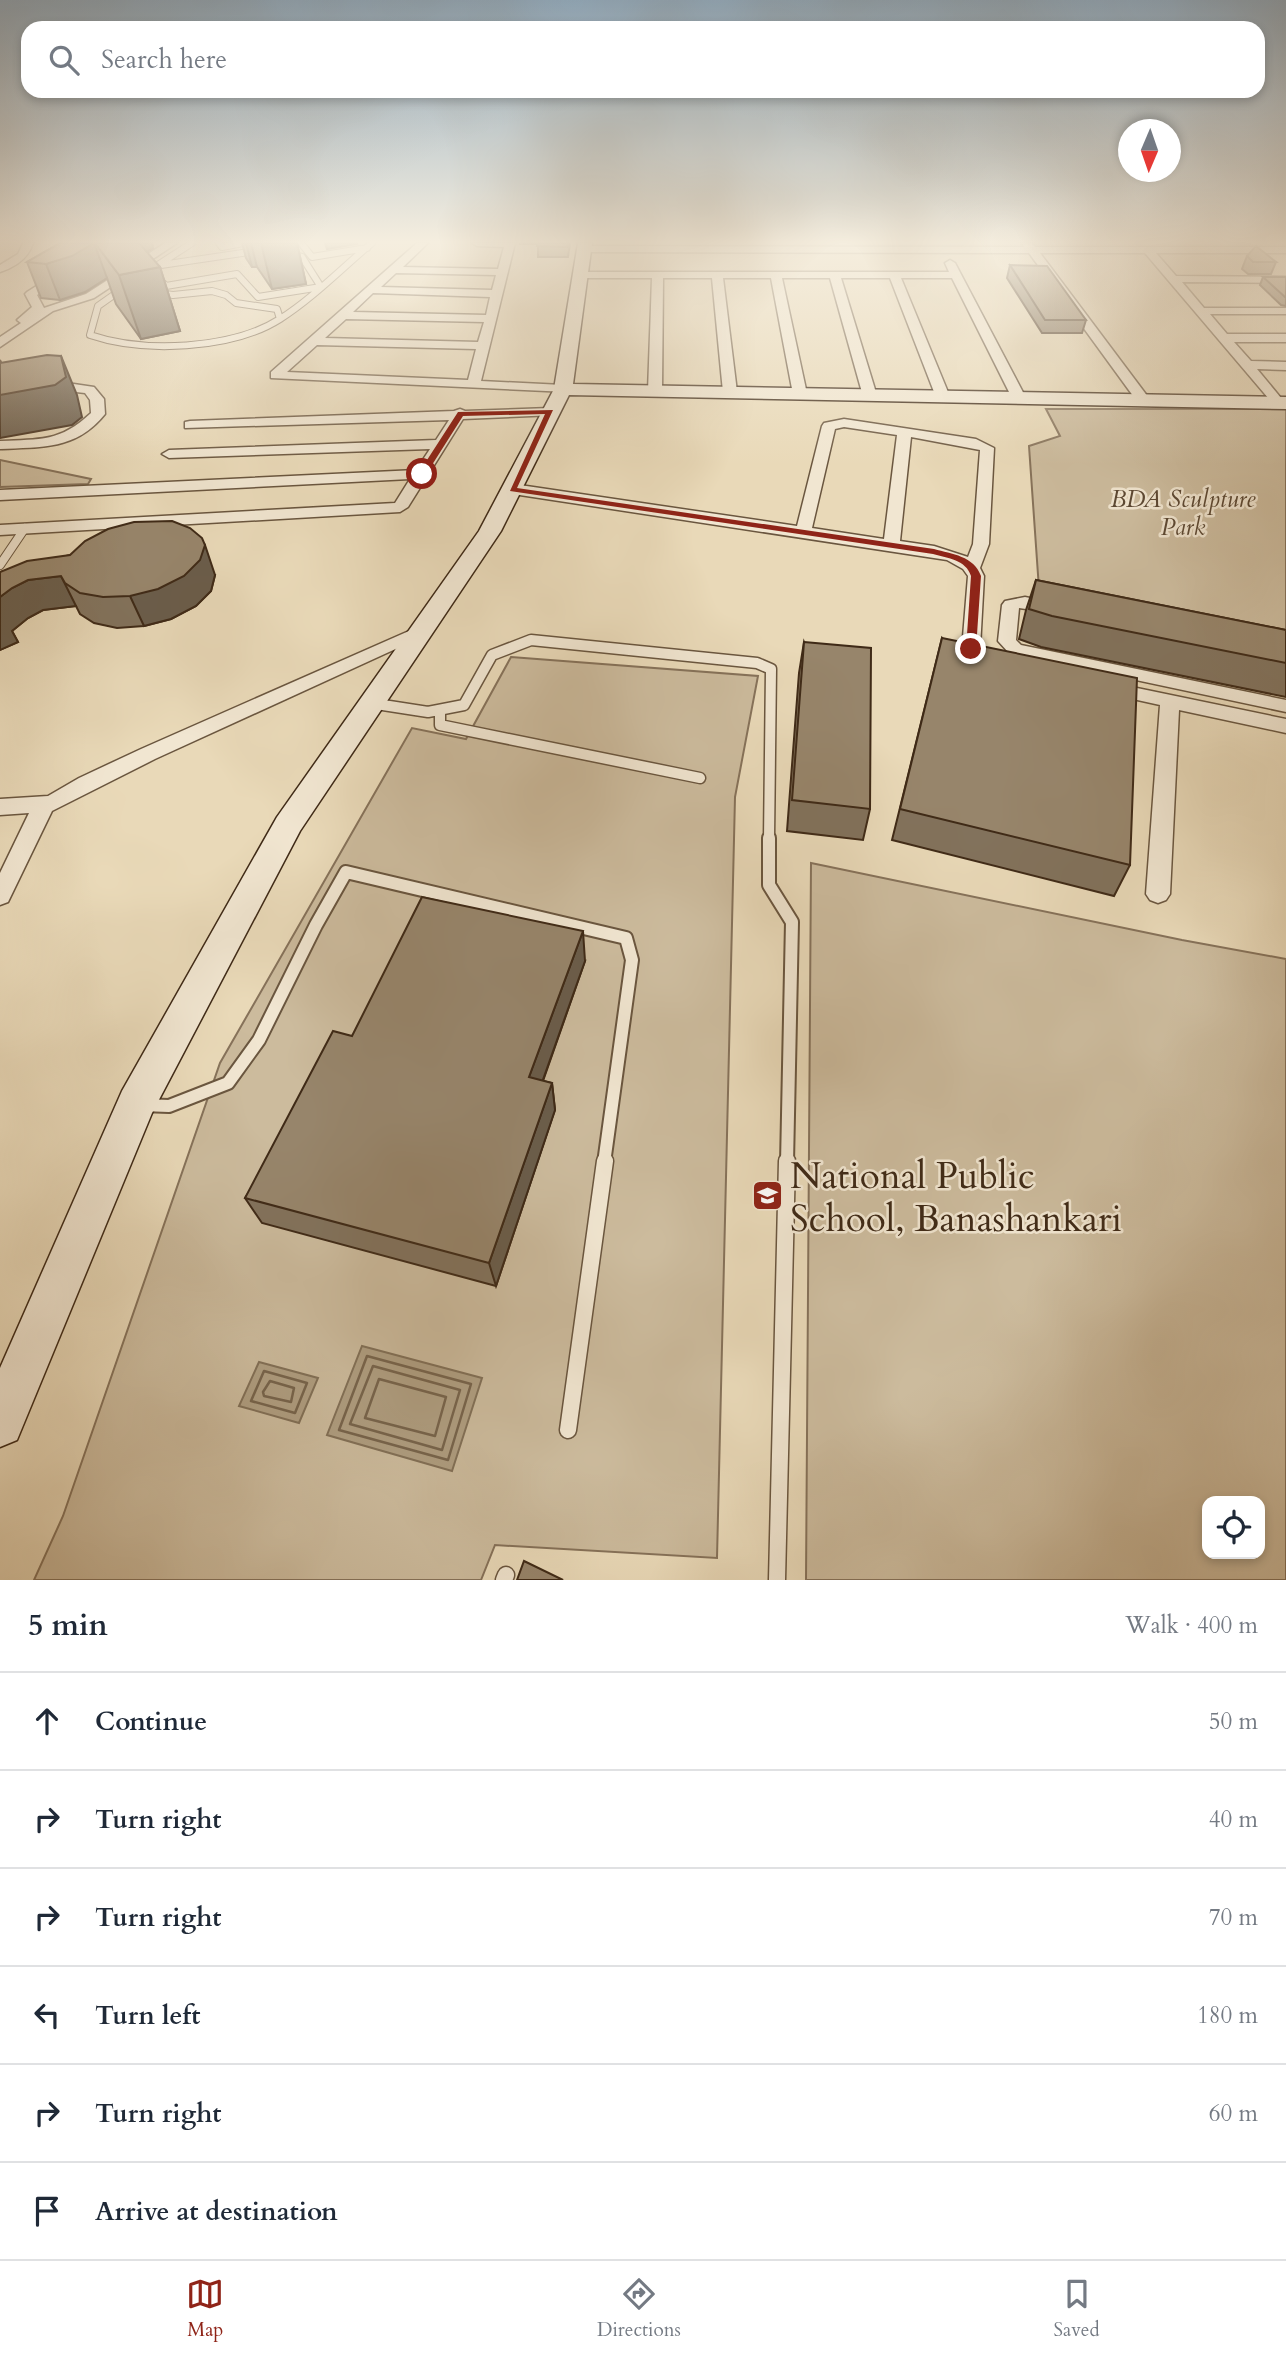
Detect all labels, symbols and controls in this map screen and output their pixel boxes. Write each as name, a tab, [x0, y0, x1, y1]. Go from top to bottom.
search box	[21, 21, 1265, 98]
icon: search	[45, 41, 83, 79]
text: Search here	[101, 42, 227, 77]
north arrow	[1118, 119, 1181, 182]
route start	[406, 458, 437, 489]
park label: BDA Sculpture Park	[1111, 483, 1256, 544]
route end	[955, 633, 986, 664]
place label: National Public School, Banashankari	[790, 1151, 1122, 1244]
school or university icon: National Public School, Banashankari	[750, 1179, 784, 1213]
map controls	[1202, 1496, 1265, 1559]
button: locate	[1202, 1496, 1265, 1559]
text: 5 min	[28, 1605, 108, 1646]
text: Walk · 400 m	[1125, 1610, 1258, 1641]
icon: ahead	[28, 1702, 66, 1740]
text: Continue	[95, 1704, 207, 1739]
text: 50 m	[1209, 1706, 1258, 1737]
icon: right	[28, 1800, 66, 1838]
text: Turn right	[95, 1802, 222, 1837]
text: 40 m	[1209, 1804, 1258, 1835]
icon: right	[28, 1898, 66, 1936]
text: Turn right	[95, 1900, 222, 1935]
text: 70 m	[1209, 1902, 1258, 1933]
icon: left	[28, 1996, 66, 2034]
text: Turn left	[95, 1998, 200, 2033]
text: 180 m	[1197, 2000, 1258, 2031]
icon: right	[28, 2094, 66, 2132]
text: Turn right	[95, 2096, 222, 2131]
text: 60 m	[1209, 2098, 1258, 2129]
icon: arrive	[28, 2192, 66, 2230]
text: Arrive at destination	[95, 2194, 338, 2229]
tab: Map	[186, 2275, 224, 2343]
tab: Directions	[597, 2275, 681, 2343]
tab: Saved	[1054, 2275, 1100, 2343]

